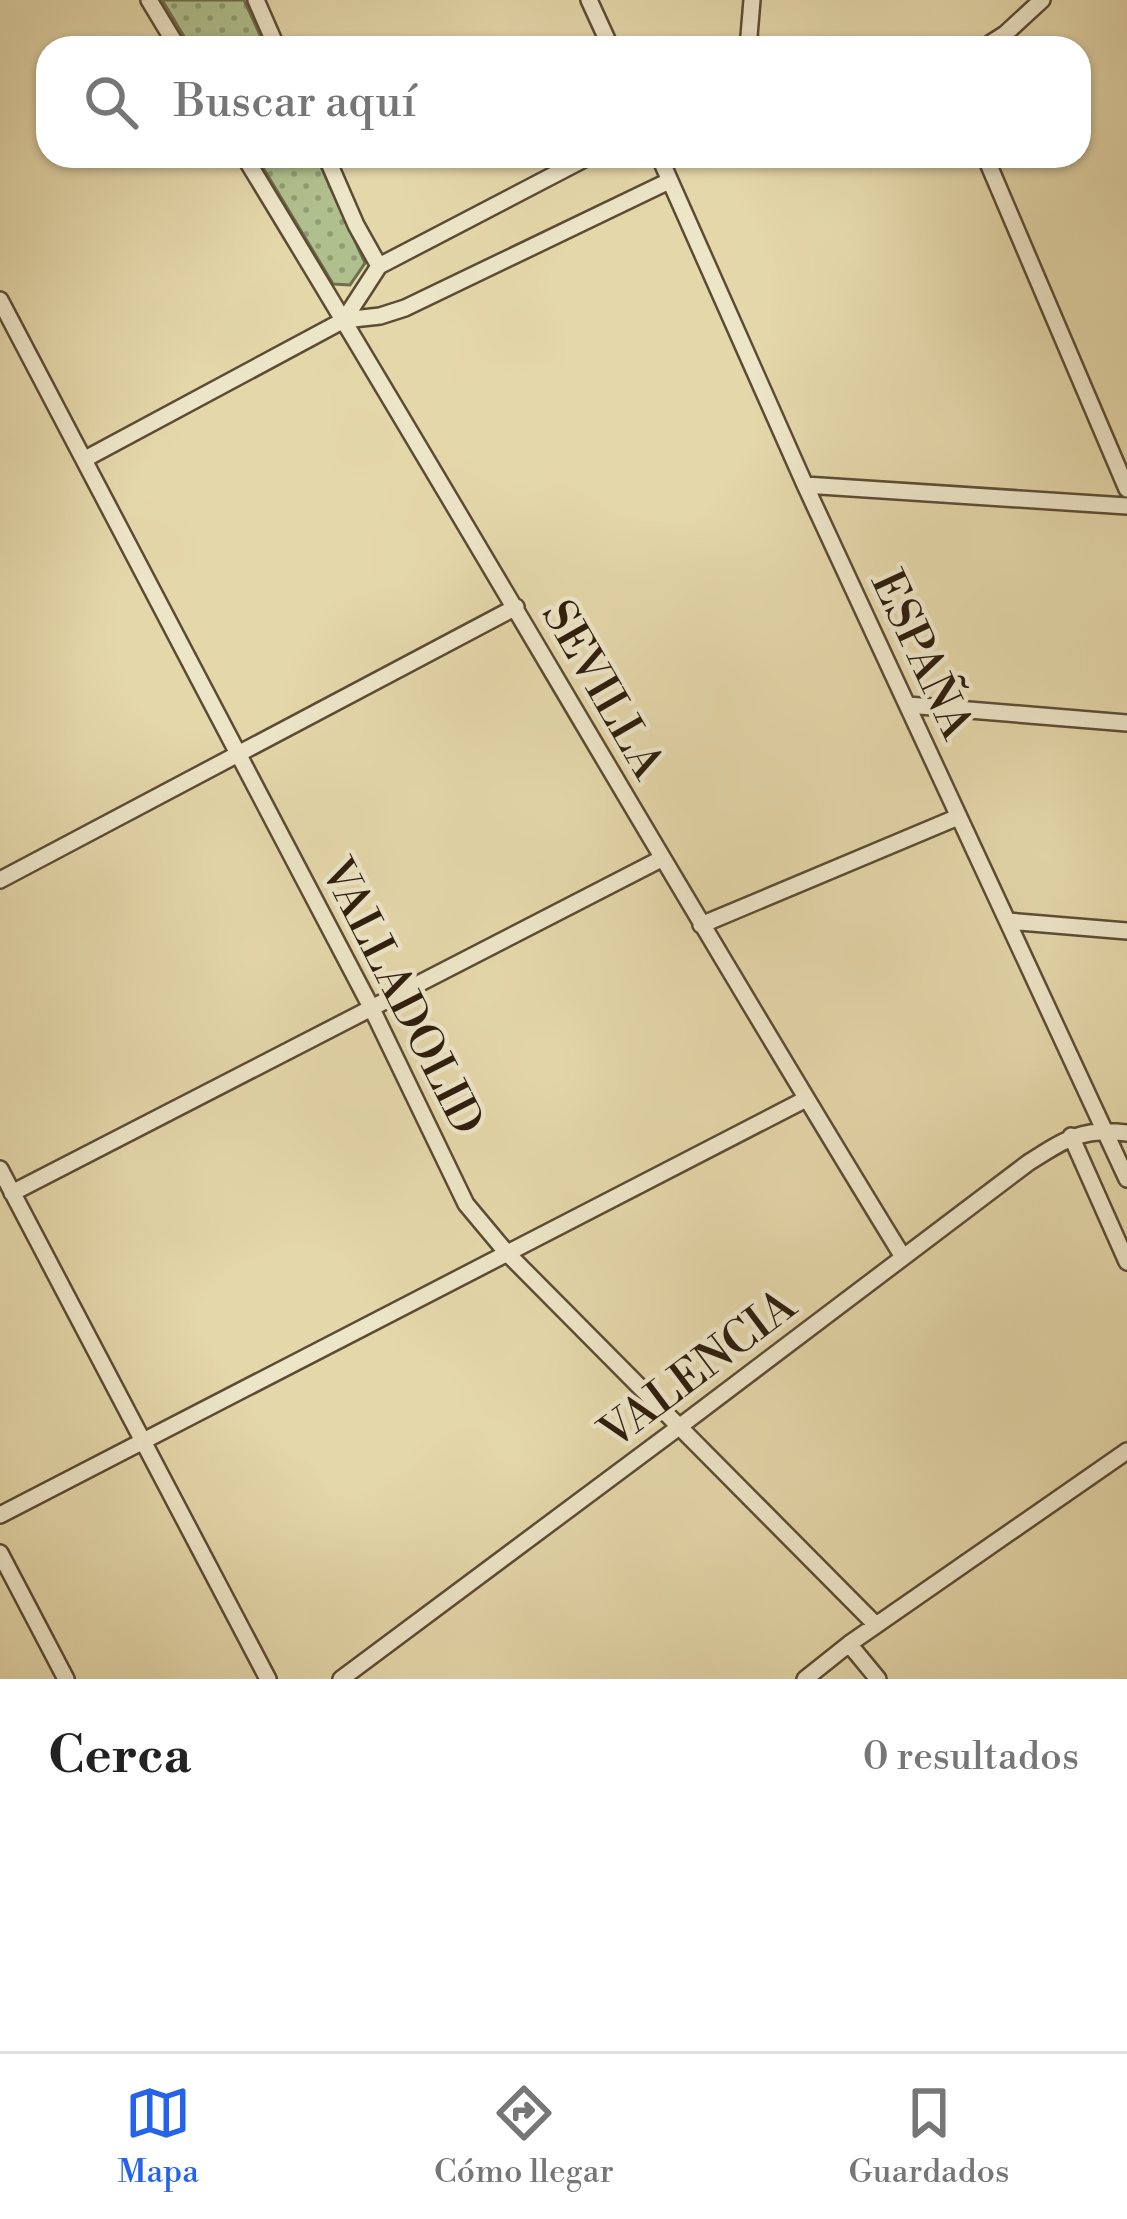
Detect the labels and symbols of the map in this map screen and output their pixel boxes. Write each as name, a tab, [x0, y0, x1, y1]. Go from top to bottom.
street label: ESPAÑA	[857, 561, 987, 749]
street label: SEVILLA	[528, 591, 676, 790]
street label: VALLADOLID	[306, 849, 495, 1145]
street label: VALENCIA	[589, 1277, 809, 1463]

